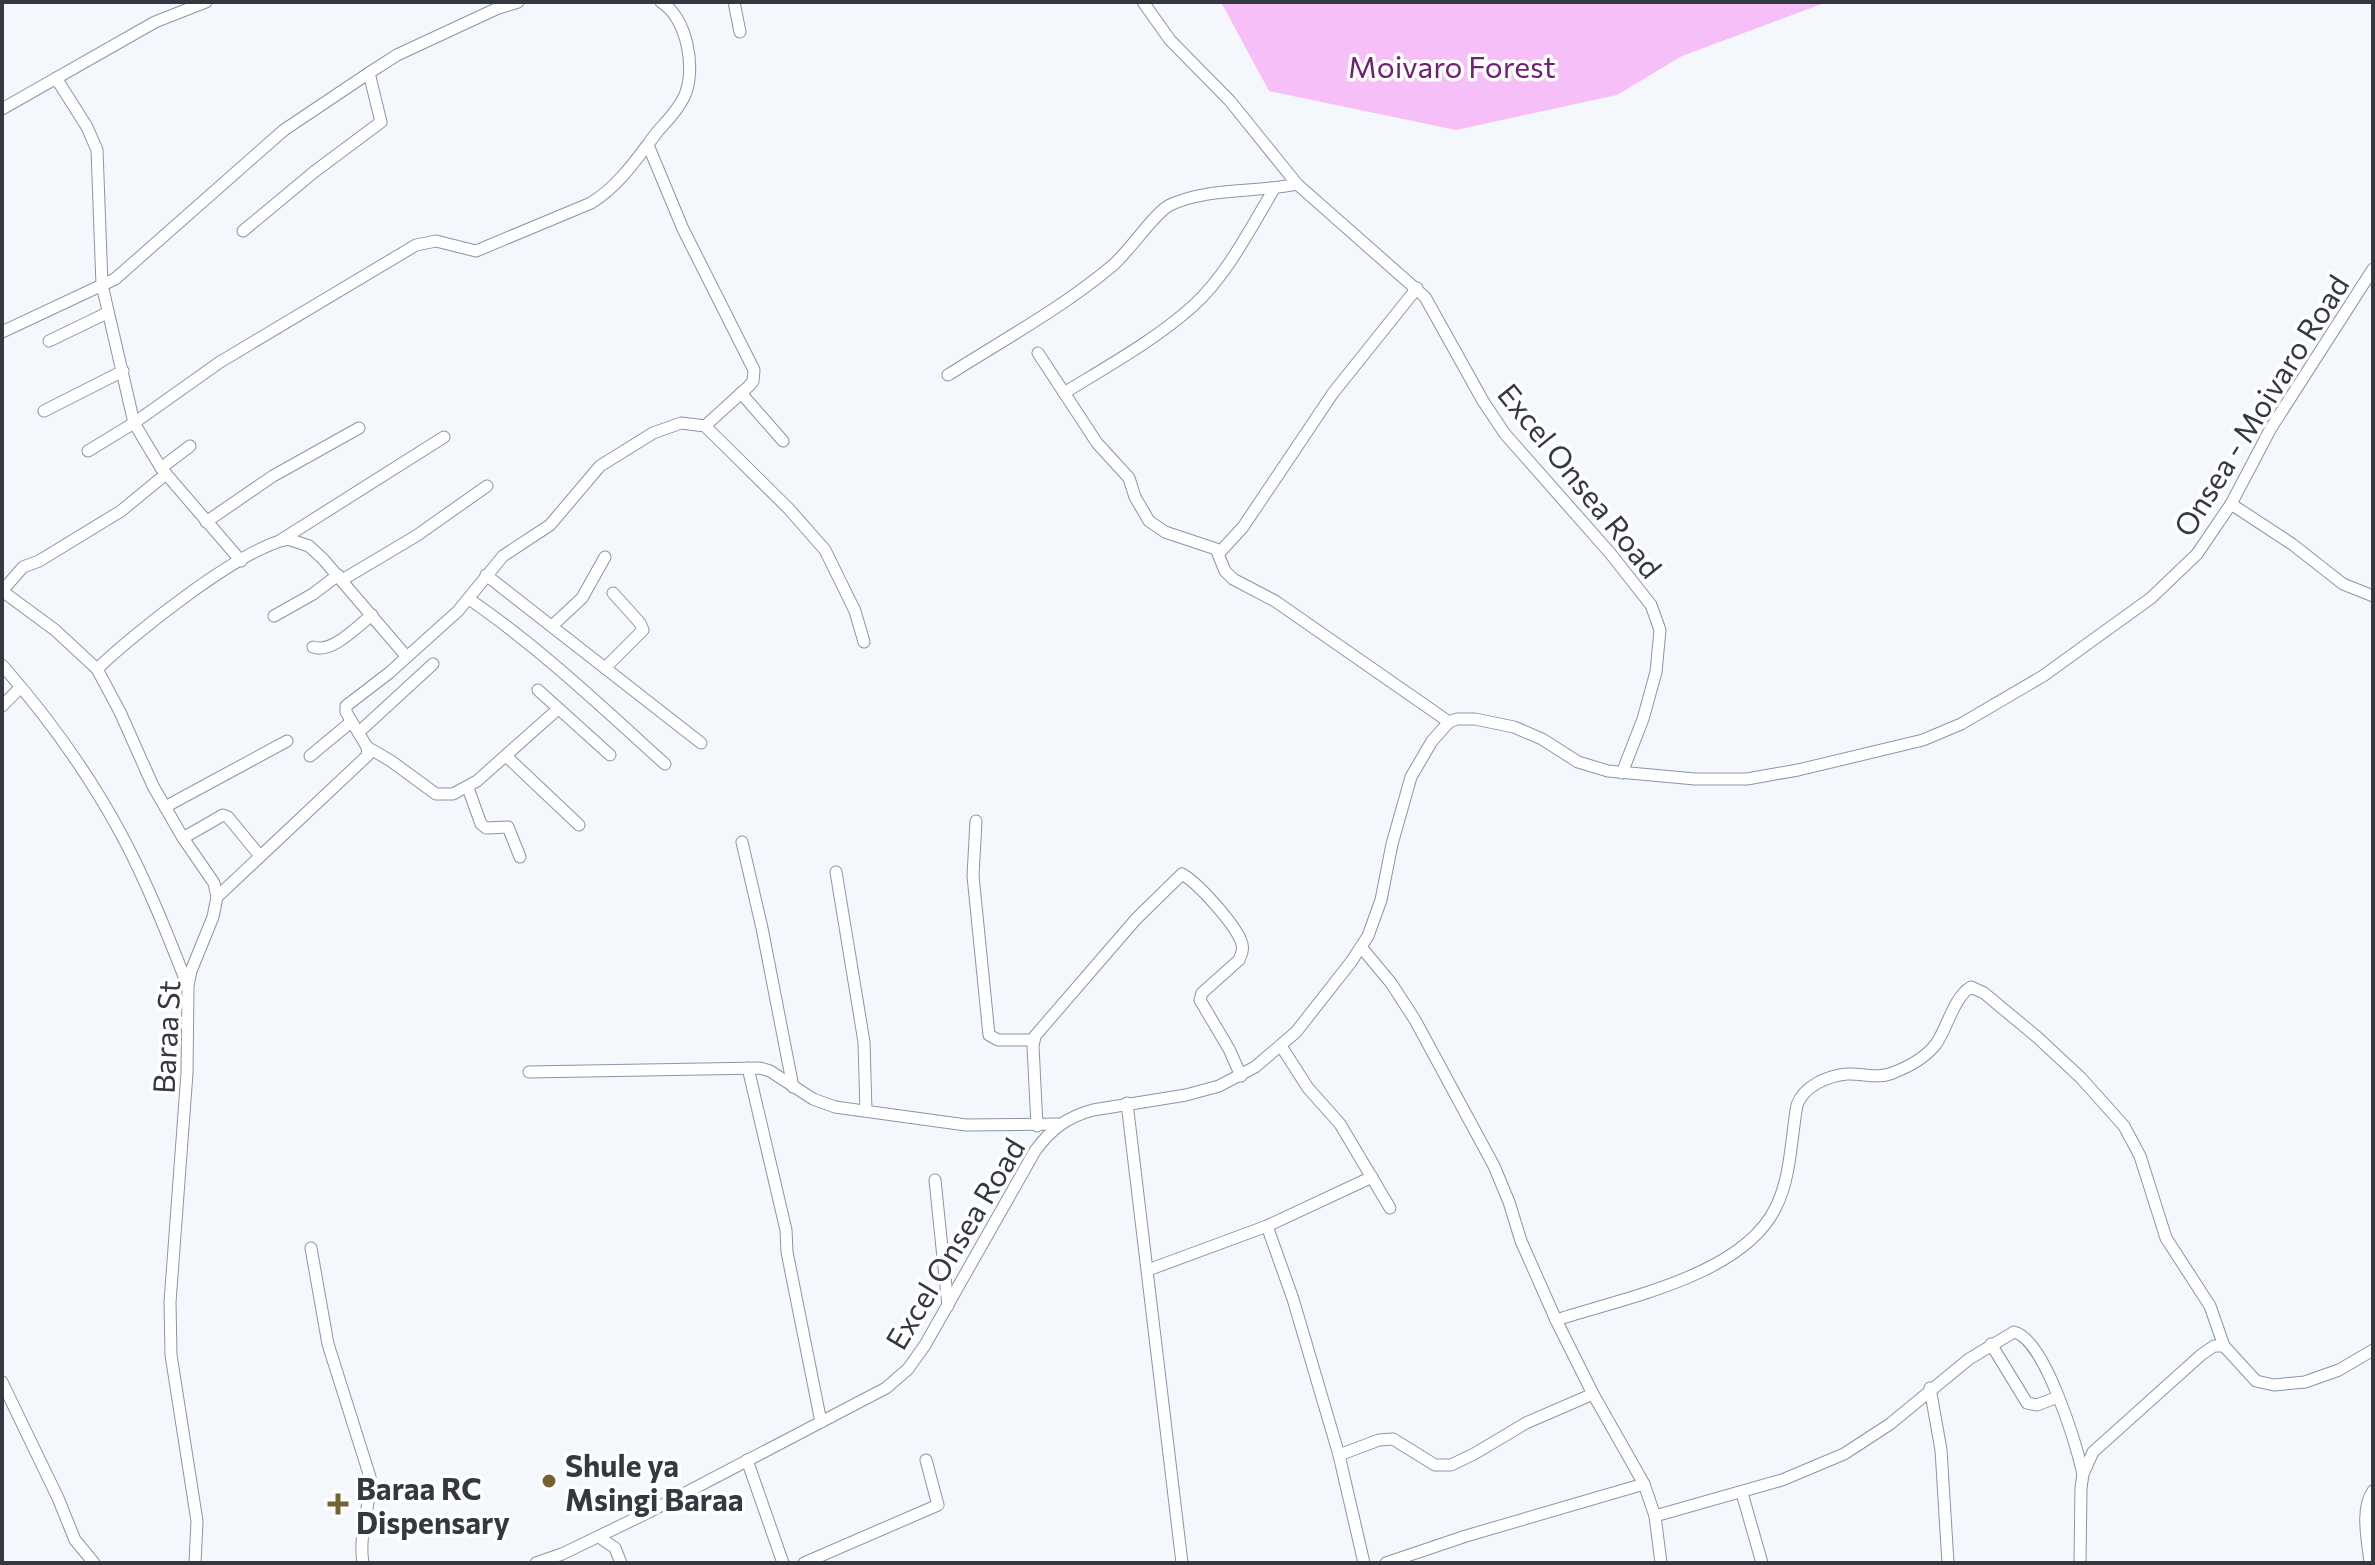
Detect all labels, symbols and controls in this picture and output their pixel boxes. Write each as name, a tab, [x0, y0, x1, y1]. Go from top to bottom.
park label: Moivaro Forest	[1348, 47, 1556, 84]
street label: Onsea - Moivaro Road	[2164, 267, 2356, 543]
street label: Excel Onsea Road	[1491, 375, 1671, 585]
street label: Baraa St	[144, 979, 186, 1095]
street label: Excel Onsea Road	[876, 1131, 1032, 1355]
place label: Shule ya Msingi Baraa	[565, 1446, 744, 1517]
place label: Baraa RC Dispensary	[356, 1469, 510, 1540]
marker: Shule ya Msingi Baraa	[540, 1472, 558, 1490]
marker: Baraa RC Dispensary	[327, 1493, 349, 1515]

